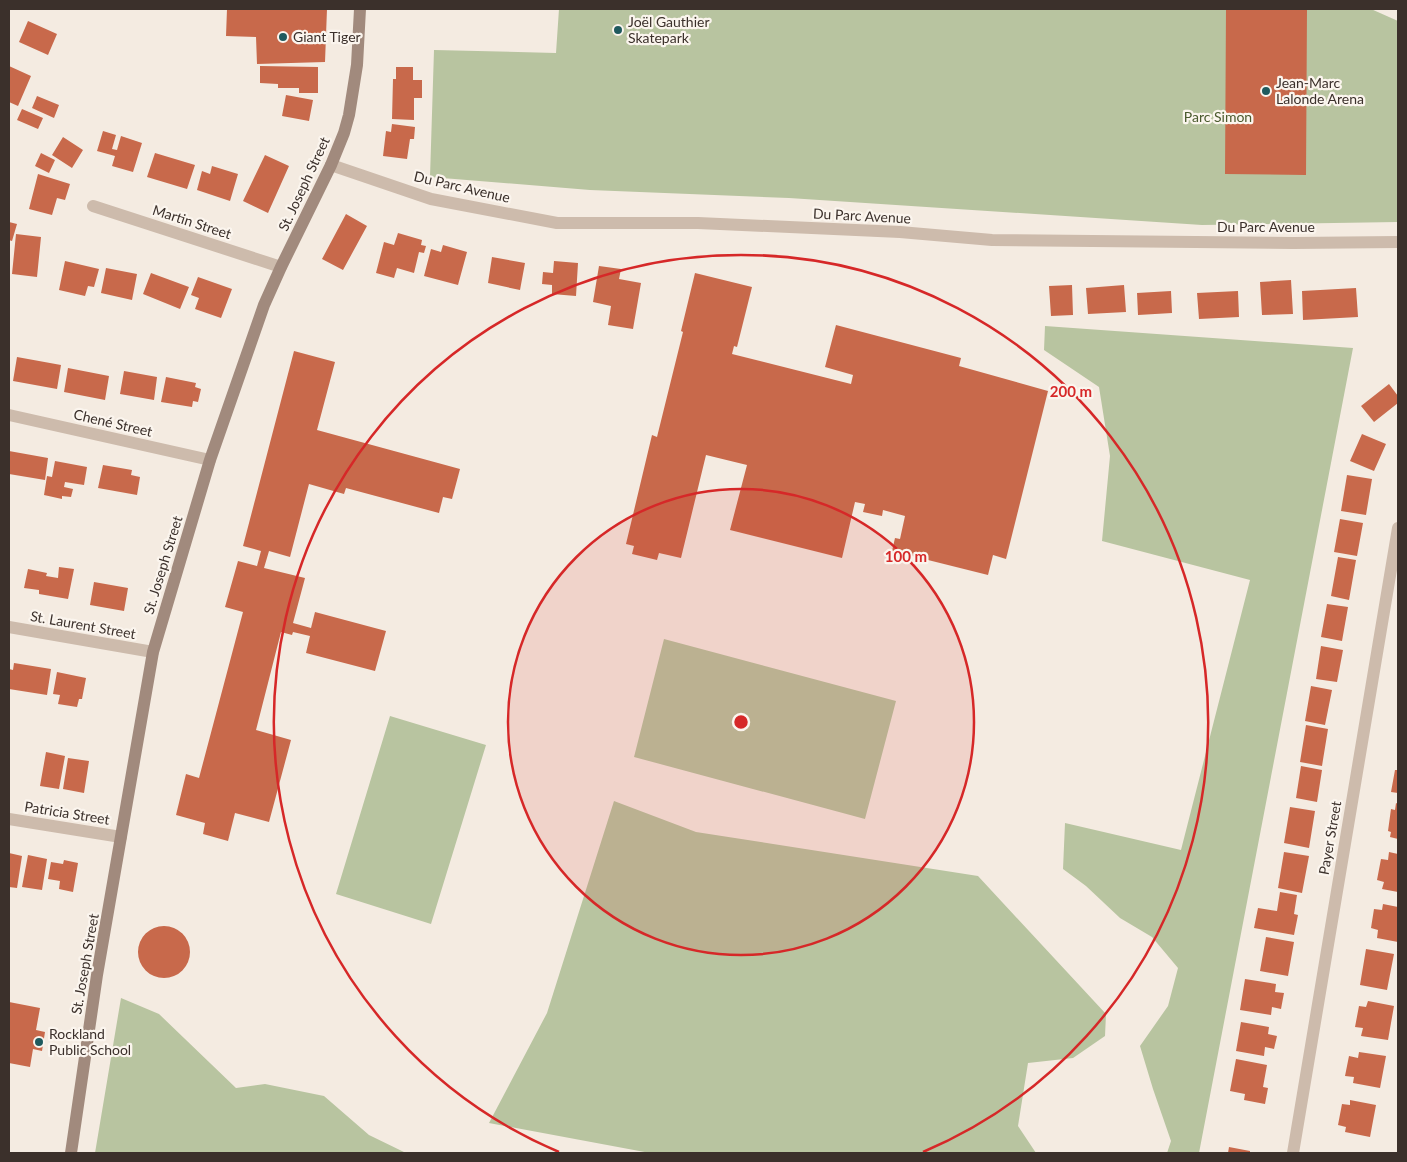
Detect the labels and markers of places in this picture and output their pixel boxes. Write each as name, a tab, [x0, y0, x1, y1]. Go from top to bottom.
place label: Joël Gauthier Skatepark	[628, 13, 710, 46]
marker: Joël Gauthier Skatepark	[612, 24, 624, 36]
place label: Giant Tiger	[293, 28, 361, 45]
marker: Giant Tiger	[277, 31, 289, 43]
place label: Jean-Marc Lalonde Arena	[1276, 74, 1364, 107]
marker: Jean-Marc Lalonde Arena	[1260, 85, 1272, 97]
centre of rings	[732, 713, 750, 731]
place label: Rockland Public School	[49, 1025, 131, 1058]
marker: Rockland Public School	[33, 1036, 45, 1048]

